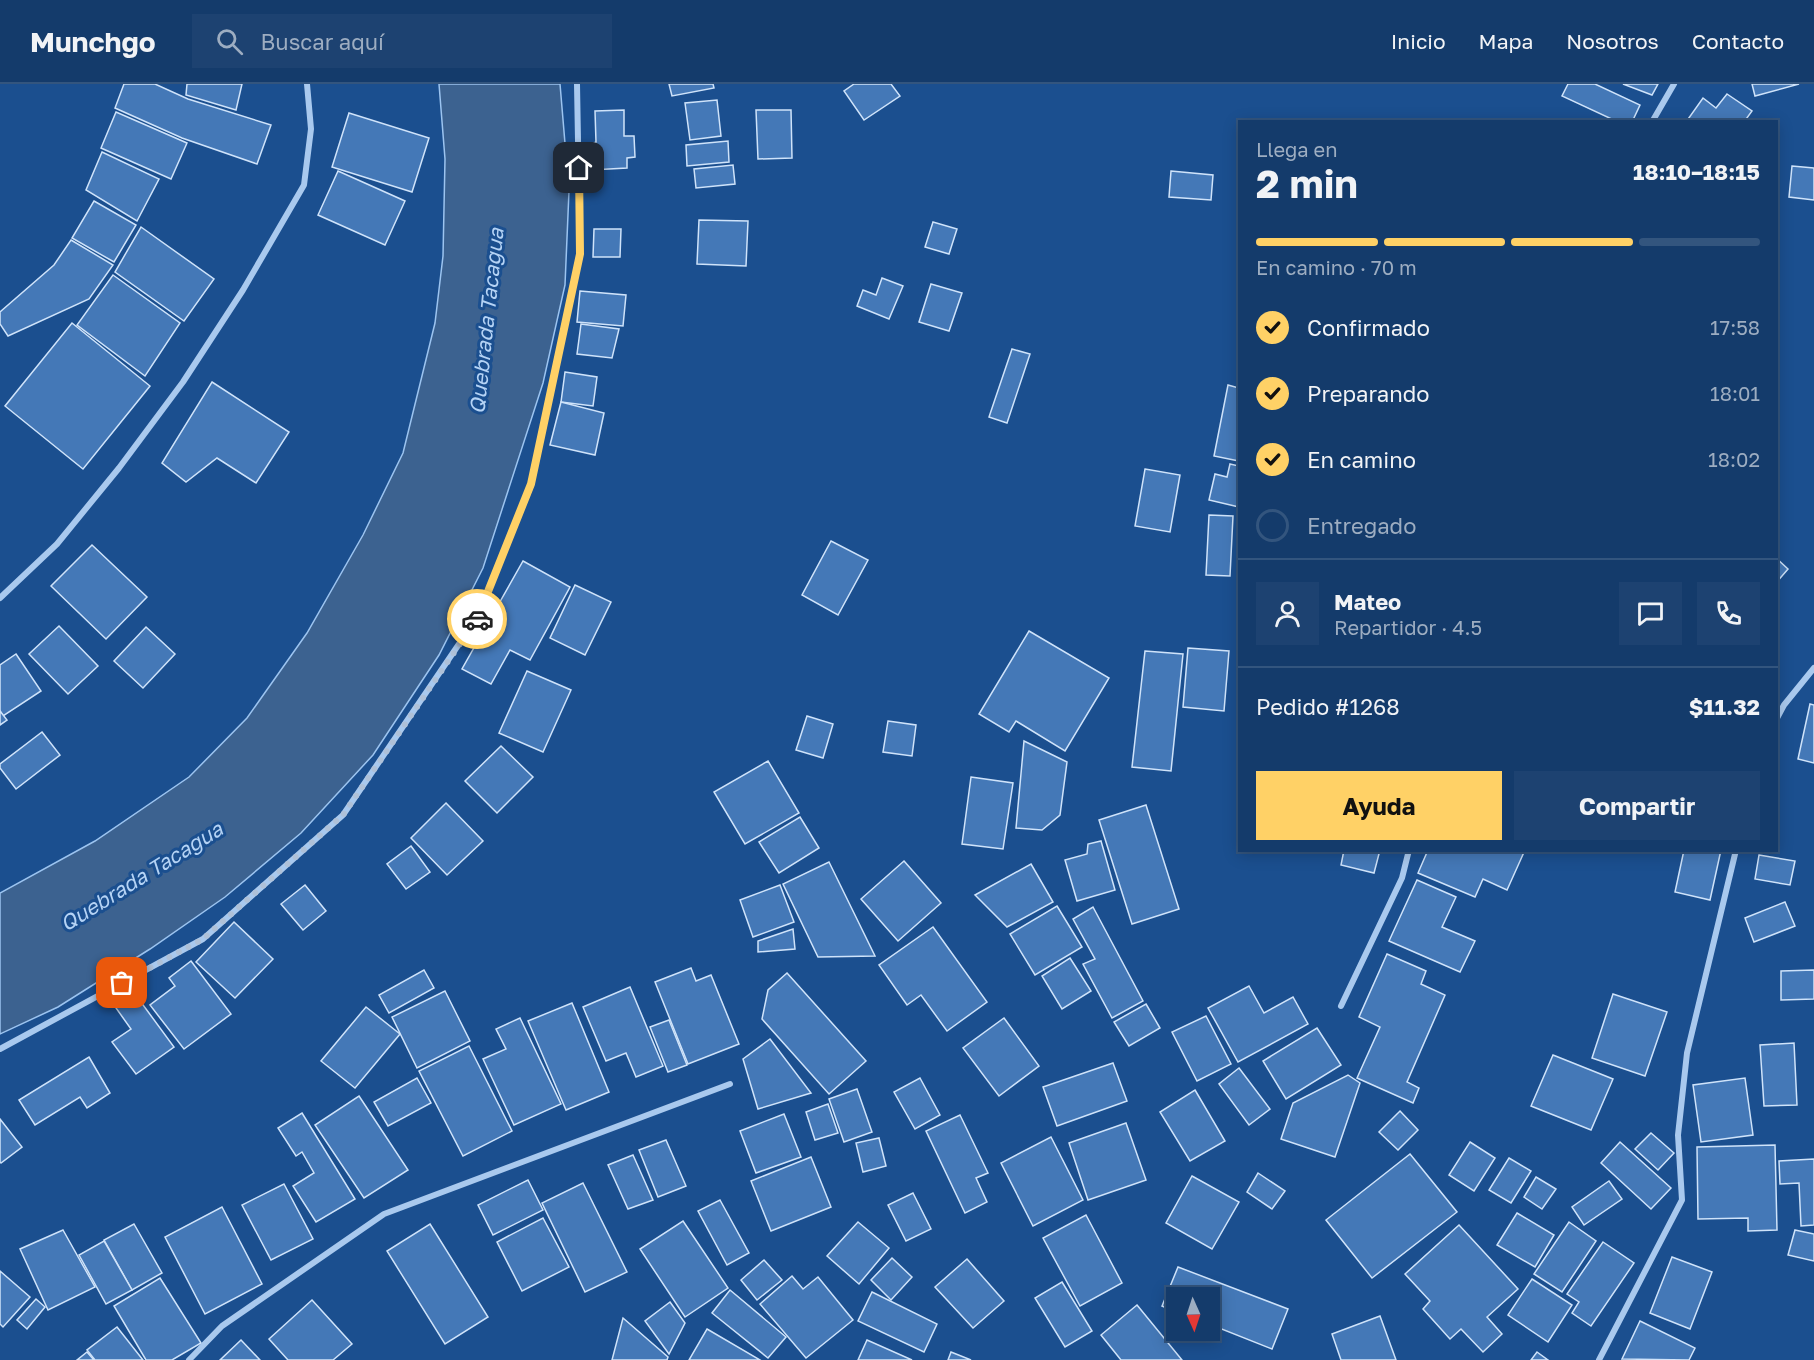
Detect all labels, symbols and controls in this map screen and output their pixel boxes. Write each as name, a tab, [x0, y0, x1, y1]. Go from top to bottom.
search box	[192, 14, 612, 68]
text: Munchgo	[30, 25, 156, 58]
icon: search	[213, 25, 246, 58]
text: Buscar aquí	[261, 28, 384, 55]
text: Inicio	[1391, 28, 1446, 54]
text: Mapa	[1479, 28, 1533, 54]
text: Nosotros	[1566, 28, 1659, 54]
text: Contacto	[1692, 28, 1784, 54]
text: Llega en	[1256, 137, 1338, 161]
pin	[553, 142, 604, 193]
icon: home	[562, 151, 595, 184]
text: 18:10–18:15	[1633, 158, 1760, 185]
text: 2 min	[1256, 160, 1358, 207]
water label: Quebrada Tacagua	[463, 226, 509, 415]
text: En camino · 70 m	[1256, 255, 1417, 279]
icon: check	[1256, 311, 1289, 344]
text: Confirmado	[1307, 314, 1430, 341]
text: 17:58	[1710, 315, 1760, 339]
icon: check	[1256, 377, 1289, 410]
text: Preparando	[1307, 380, 1430, 407]
text: 18:01	[1710, 381, 1760, 405]
icon: check	[1256, 443, 1289, 476]
text: En camino	[1307, 446, 1416, 473]
text: 18:02	[1708, 447, 1760, 471]
text: Entregado	[1307, 512, 1416, 539]
button: person	[1256, 582, 1319, 645]
button: chat	[1619, 582, 1682, 645]
button: phone	[1697, 582, 1760, 645]
text: Mateo	[1334, 588, 1401, 615]
courier	[447, 589, 507, 649]
icon: car	[461, 603, 494, 636]
text: Repartidor · 4.5	[1334, 615, 1482, 639]
text: Pedido #1268	[1256, 693, 1400, 720]
text: $11.32	[1689, 693, 1760, 720]
button: Ayuda	[1256, 771, 1502, 840]
button: Compartir	[1514, 771, 1760, 840]
water label: Quebrada Tacagua	[55, 815, 228, 937]
pin	[96, 957, 147, 1008]
icon: bag	[105, 966, 138, 999]
north arrow	[1166, 1287, 1220, 1341]
map controls	[1166, 1287, 1220, 1341]

